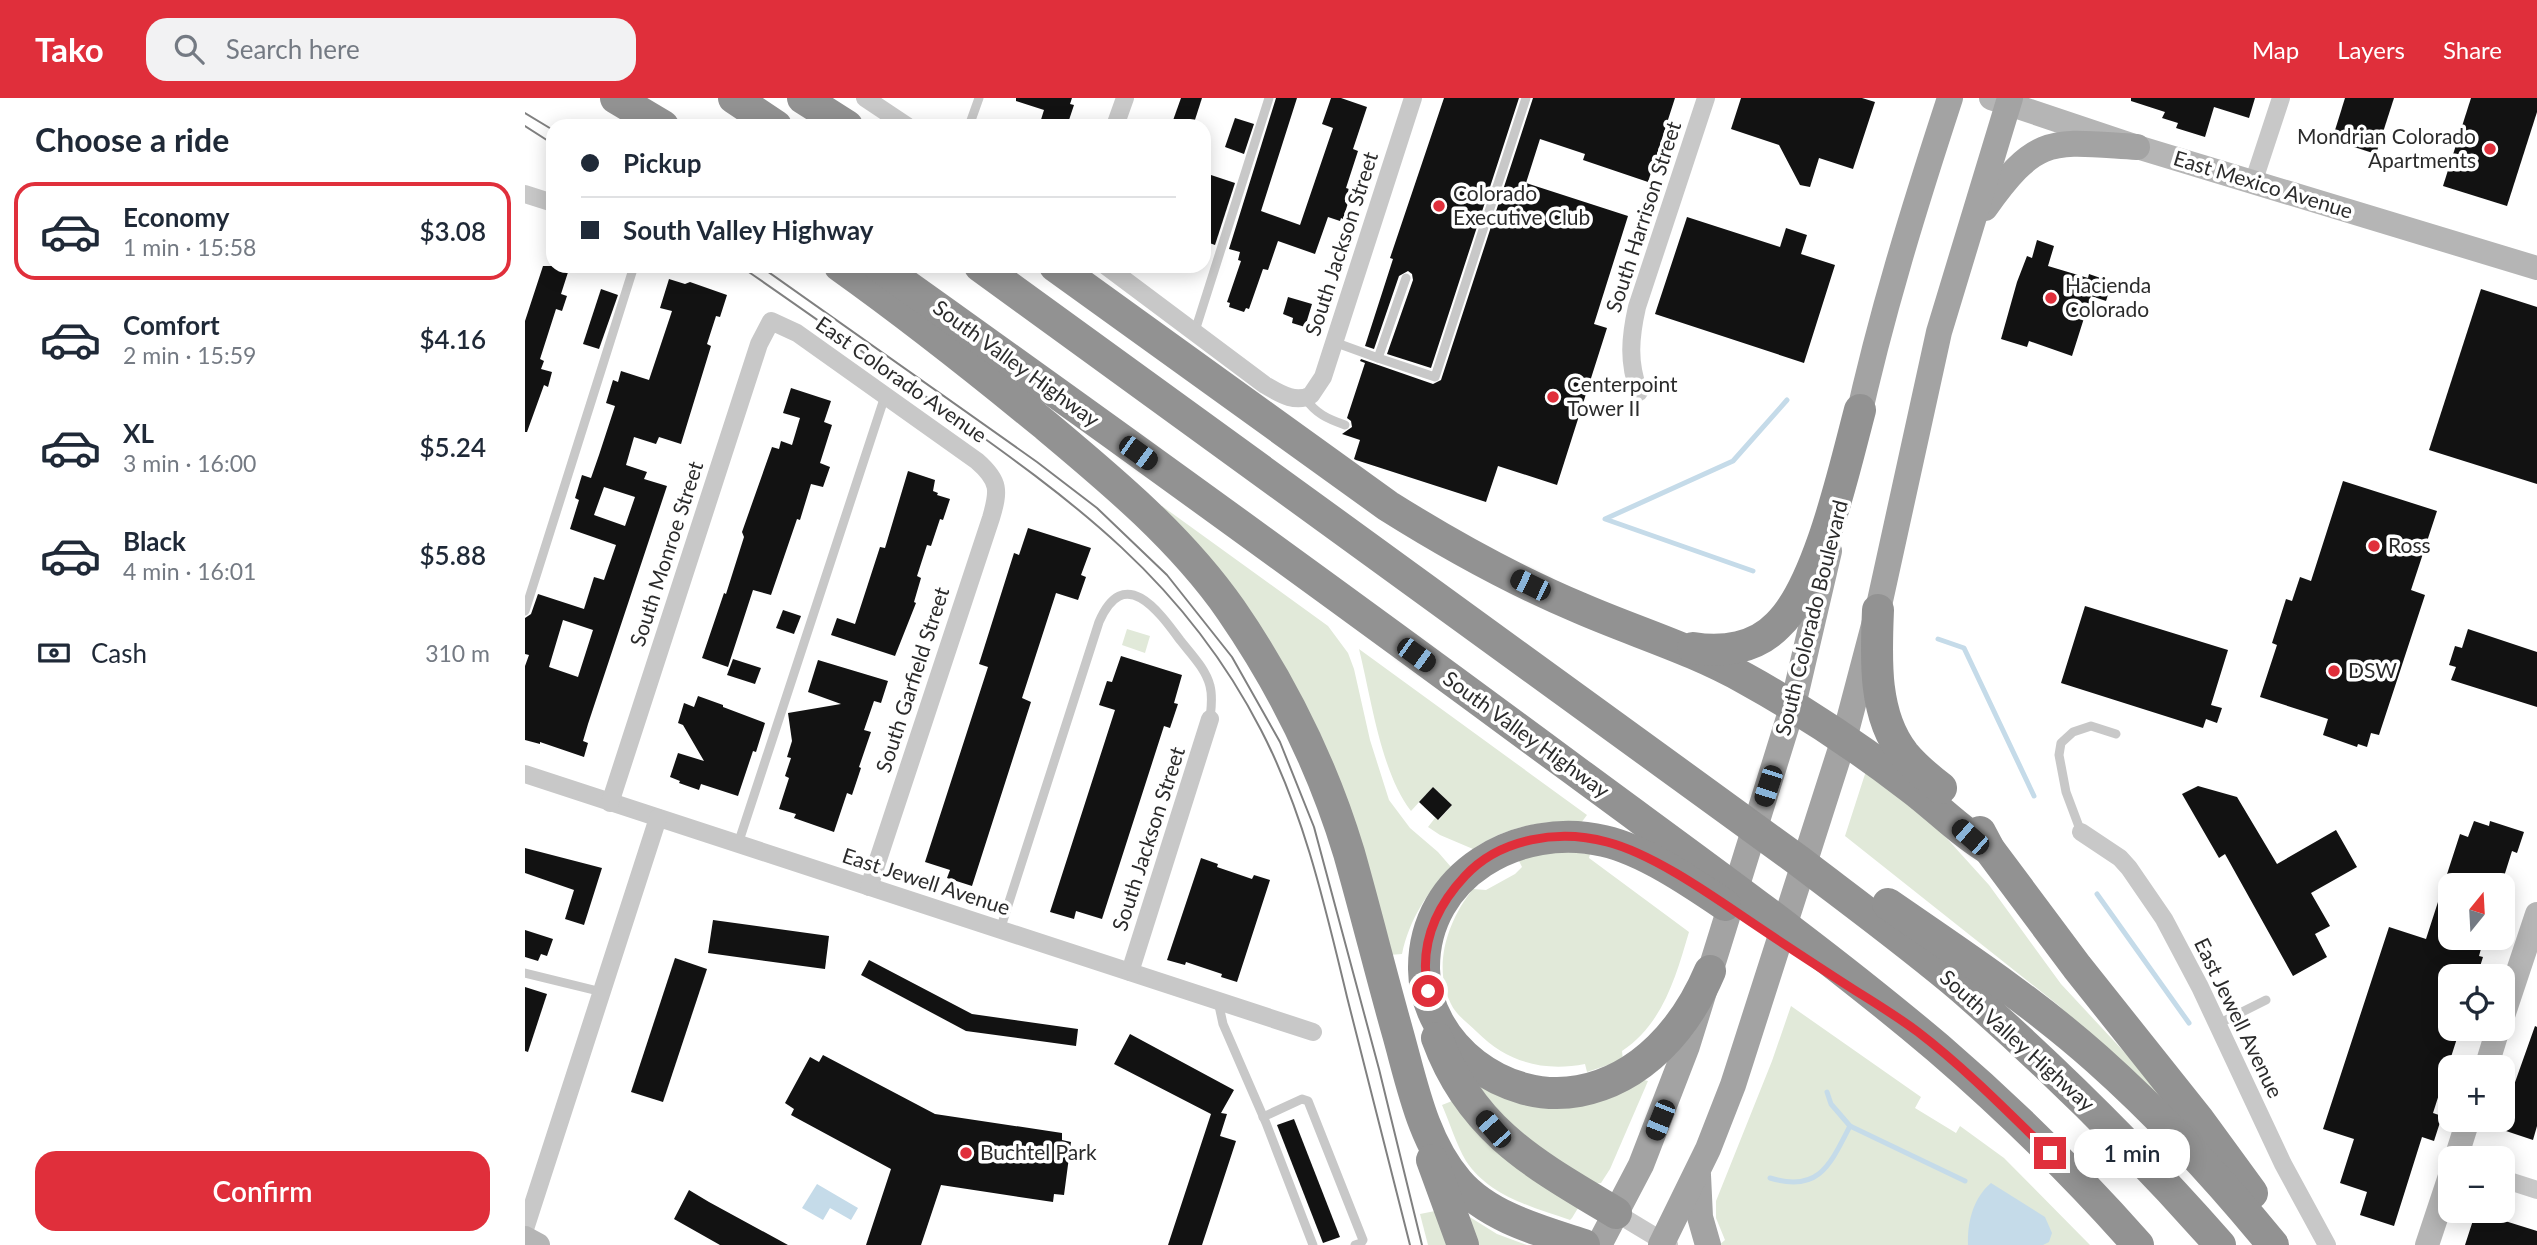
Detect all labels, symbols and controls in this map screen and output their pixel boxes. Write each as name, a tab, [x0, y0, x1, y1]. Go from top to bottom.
search box	[146, 18, 636, 81]
text: Tako	[35, 29, 104, 69]
icon: search	[170, 30, 208, 68]
text: Search here	[226, 33, 360, 65]
text: Map	[2252, 35, 2299, 64]
text: Layers	[2337, 35, 2405, 64]
text: Share	[2443, 35, 2502, 64]
street label: South Harrison Street	[1600, 117, 1685, 315]
text: Choose a ride	[35, 120, 229, 159]
place label: Mondrian Colorado Apartments	[2297, 123, 2476, 172]
marker: Mondrian Colorado Apartments	[2482, 141, 2498, 157]
street label: East Mexico Avenue	[2171, 144, 2356, 223]
text: Pickup	[623, 147, 702, 179]
street label: South Jackson Street	[1299, 148, 1382, 339]
place label: Colorado Executive Club	[1453, 180, 1590, 229]
marker: Colorado Executive Club	[1431, 198, 1447, 214]
icon: car	[39, 200, 102, 263]
text: Economy	[123, 201, 229, 233]
text: South Valley Highway	[623, 214, 874, 246]
text: $3.08	[420, 215, 486, 247]
text: 1 min · 15:58	[123, 233, 256, 261]
place label: Hacienda Colorado	[2065, 272, 2151, 321]
marker: Hacienda Colorado	[2043, 290, 2059, 306]
street label: South Valley Highway	[929, 294, 1105, 432]
icon: car	[39, 308, 102, 371]
text: Comfort	[123, 309, 220, 341]
street label: East Colorado Avenue	[812, 310, 992, 447]
text: $4.16	[420, 323, 486, 355]
text: 2 min · 15:59	[123, 341, 256, 369]
place label: Centerpoint Tower II	[1567, 371, 1678, 420]
marker: Centerpoint Tower II	[1545, 389, 1561, 405]
icon: car	[39, 416, 102, 479]
text: XL	[123, 417, 154, 449]
text: $5.24	[420, 431, 486, 463]
car	[1115, 432, 1162, 474]
text: 3 min · 16:00	[123, 449, 256, 477]
street label: South Monroe Street	[624, 457, 707, 649]
street label: South Colorado Boulevard	[1769, 497, 1852, 738]
icon: car	[39, 524, 102, 587]
text: Black	[123, 525, 186, 557]
place label: Ross	[2388, 532, 2431, 557]
marker: Ross	[2366, 538, 2382, 554]
text: $5.88	[420, 539, 486, 571]
text: 4 min · 16:01	[123, 557, 256, 585]
car	[1507, 566, 1554, 604]
street label: South Garfield Street	[870, 583, 953, 775]
icon: cash	[35, 634, 73, 672]
car	[1393, 634, 1440, 676]
text: Cash	[91, 637, 147, 669]
text: 310 m	[425, 639, 490, 667]
place label: DSW	[2348, 657, 2397, 682]
marker: DSW	[2326, 663, 2342, 679]
street label: South Valley Highway	[1439, 665, 1615, 803]
street label: South Jackson Street	[1106, 743, 1189, 934]
car	[1752, 763, 1785, 809]
car	[1948, 815, 1993, 859]
street label: East Jewell Avenue	[839, 842, 1013, 919]
north arrow	[2438, 873, 2515, 950]
map controls	[2438, 873, 2515, 1223]
street label: East Jewell Avenue	[2190, 933, 2289, 1101]
street label: South Valley Highway	[1936, 964, 2101, 1116]
button: locate	[2438, 964, 2515, 1041]
route start	[1412, 975, 1444, 1007]
button: +	[2438, 1055, 2515, 1132]
car	[1643, 1097, 1678, 1143]
car	[1472, 1106, 1515, 1152]
callout: 1 min	[2075, 1128, 2190, 1178]
route end	[2034, 1137, 2066, 1169]
place label: Buchtel Park	[980, 1139, 1097, 1164]
text: 1 min	[2104, 1139, 2160, 1167]
marker: Buchtel Park	[958, 1145, 974, 1161]
button: −	[2438, 1146, 2515, 1223]
button: Confirm	[35, 1151, 490, 1231]

